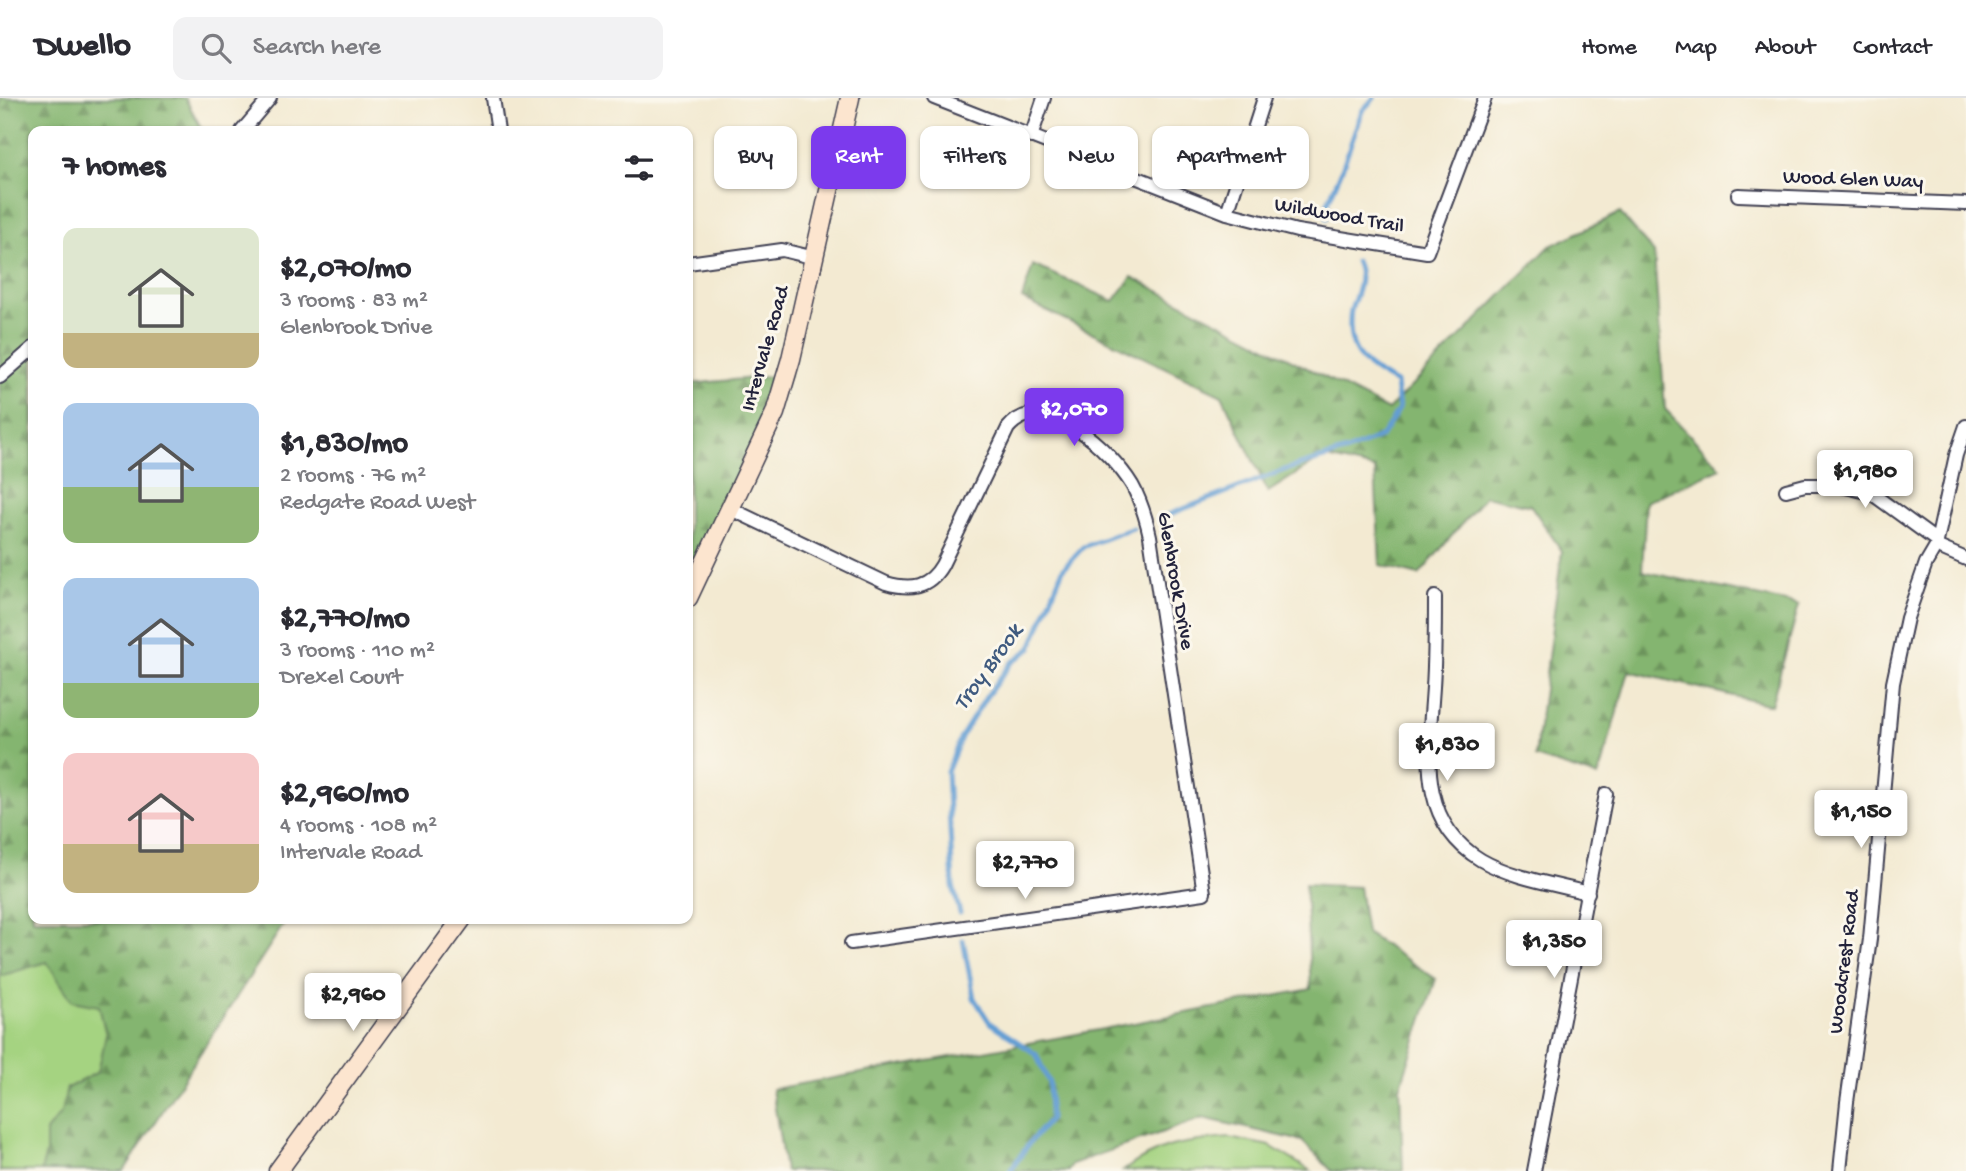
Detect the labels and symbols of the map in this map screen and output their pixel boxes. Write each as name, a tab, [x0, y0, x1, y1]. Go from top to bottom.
street label: Wood Glen Way	[1782, 166, 1924, 196]
street label: Wildwood Trail	[1272, 193, 1406, 241]
street label: Intervale Road	[737, 282, 797, 414]
pin: $2,070	[1017, 388, 1131, 448]
pin: $1,980	[1808, 450, 1922, 510]
street label: Glenbrook Drive	[1150, 510, 1199, 653]
water label: Troy Brook	[949, 618, 1031, 716]
pin: $1,830	[1390, 724, 1504, 783]
pin: $1,150	[1804, 790, 1918, 850]
pin: $2,770	[968, 842, 1082, 901]
street label: Woodcrest Road	[1825, 887, 1867, 1035]
pin: $1,350	[1497, 920, 1611, 980]
pin: $2,960	[296, 974, 410, 1033]

